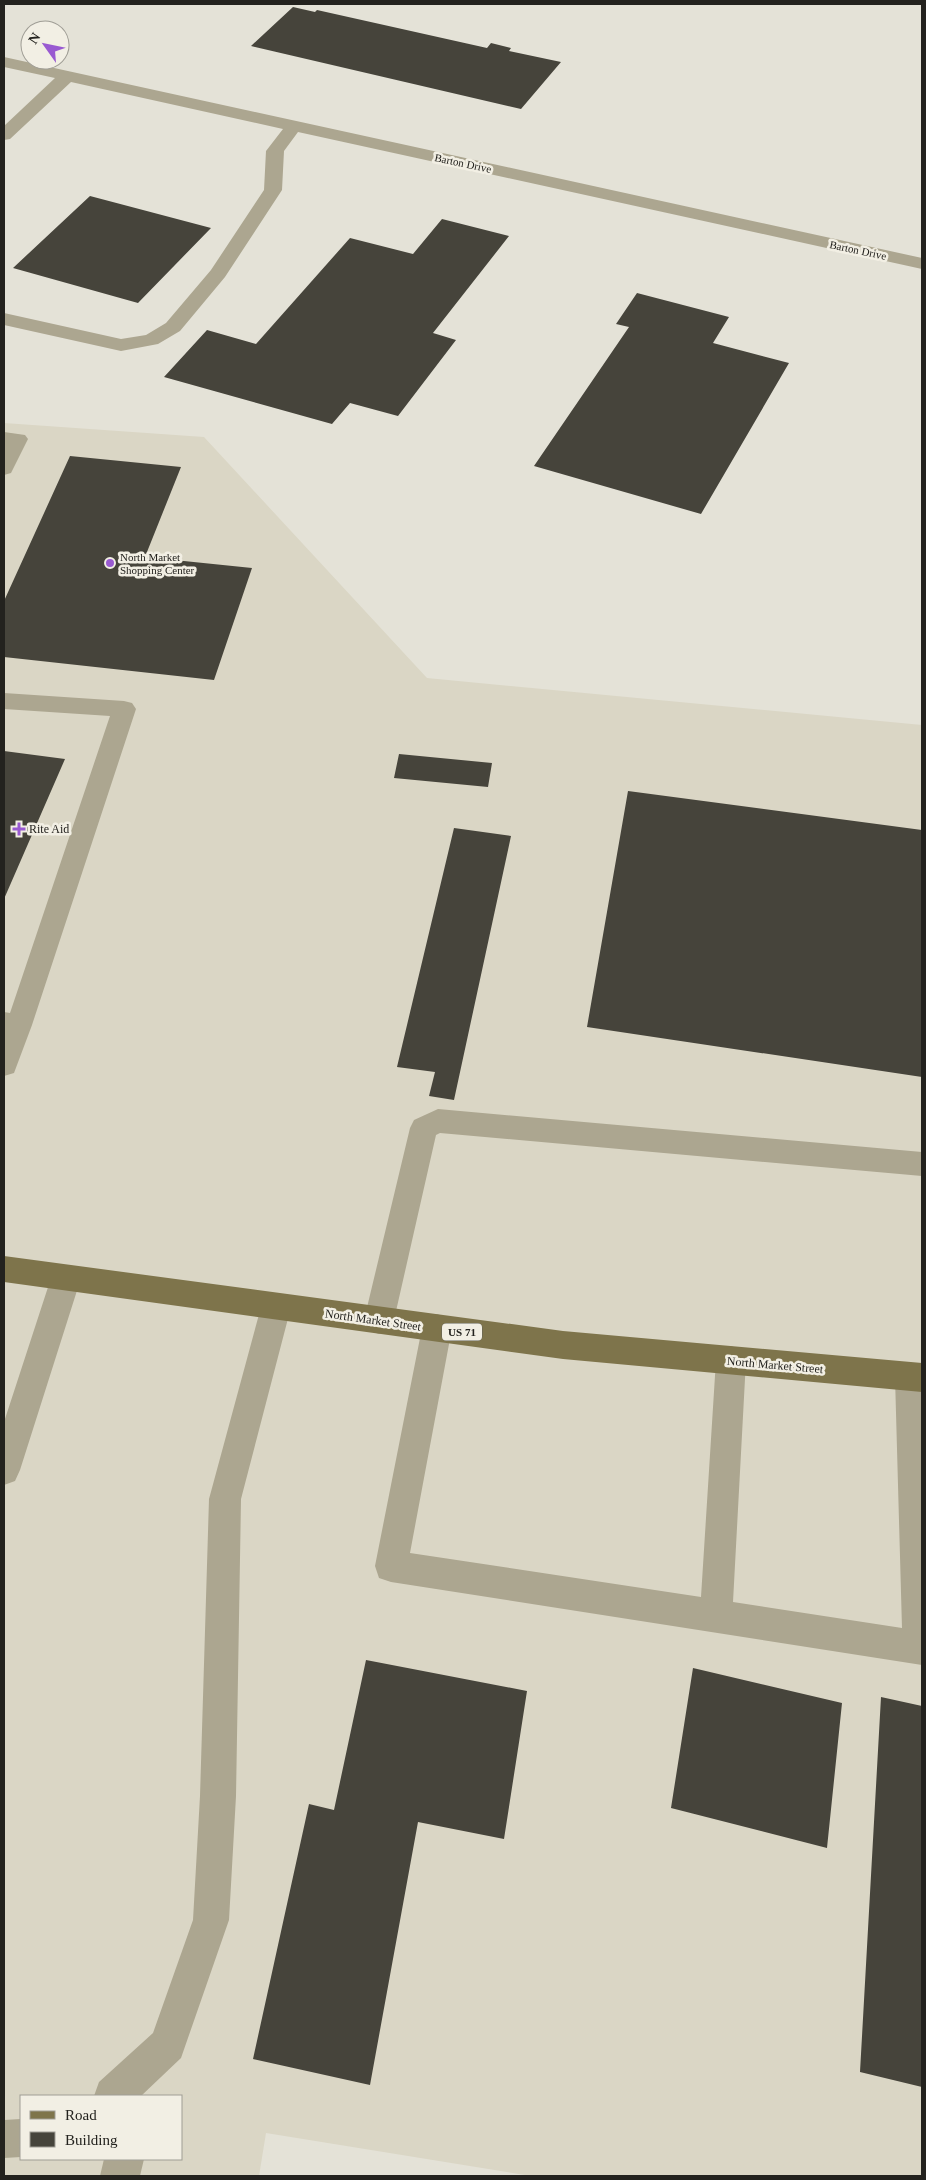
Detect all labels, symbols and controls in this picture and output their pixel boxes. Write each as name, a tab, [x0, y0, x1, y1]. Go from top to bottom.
north arrow	[20, 20, 70, 70]
text: N	[25, 30, 44, 47]
street label: Barton Drive	[434, 151, 493, 175]
street label: Barton Drive	[829, 238, 888, 262]
place label: North Market Shopping Center	[120, 551, 195, 576]
marker: North Market Shopping Center	[104, 557, 116, 569]
place label: Rite Aid	[29, 822, 69, 836]
marker: Rite Aid	[13, 823, 25, 835]
street label: North Market Street	[324, 1306, 422, 1334]
road number: US 71	[442, 1324, 482, 1340]
street label: North Market Street	[726, 1354, 824, 1376]
legend	[20, 2095, 182, 2160]
text: Road	[65, 2107, 97, 2123]
text: Building	[65, 2132, 118, 2148]

